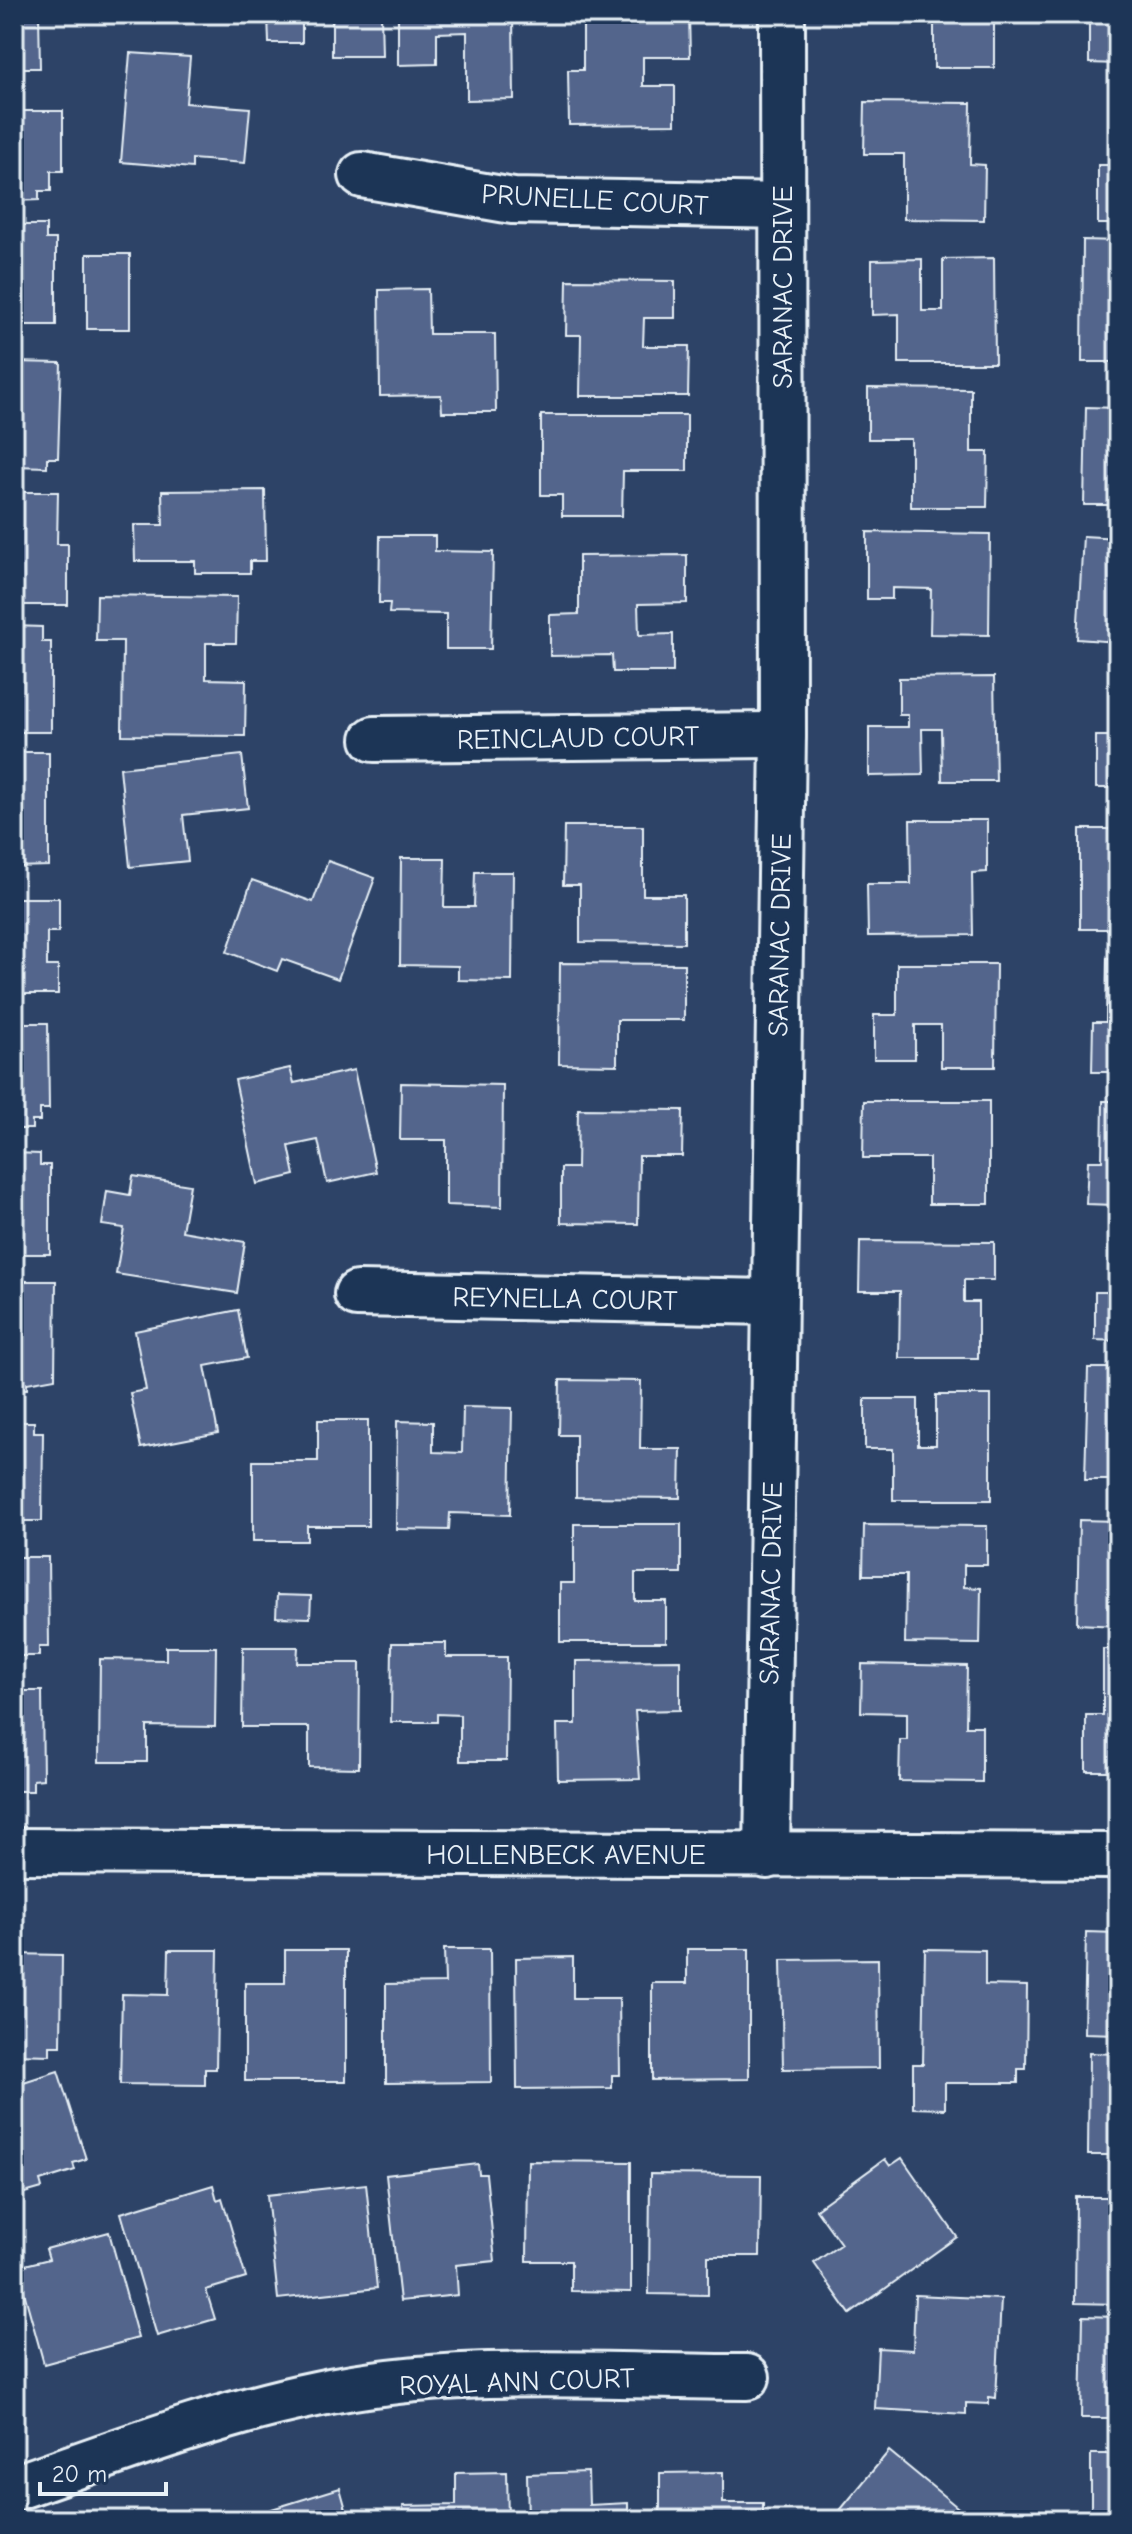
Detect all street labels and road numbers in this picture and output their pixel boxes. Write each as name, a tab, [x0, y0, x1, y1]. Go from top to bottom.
street label: PRUNELLE COURT	[481, 178, 710, 222]
street label: SARANAC DRIVE	[767, 185, 799, 389]
street label: REINCLAUD COURT	[456, 720, 700, 756]
street label: SARANAC DRIVE	[762, 833, 798, 1037]
street label: REYNELLA COURT	[452, 1281, 678, 1317]
street label: SARANAC DRIVE	[753, 1481, 789, 1685]
street label: HOLLENBECK AVENUE	[426, 1839, 706, 1871]
street label: ROYAL ANN COURT	[399, 2362, 636, 2402]

